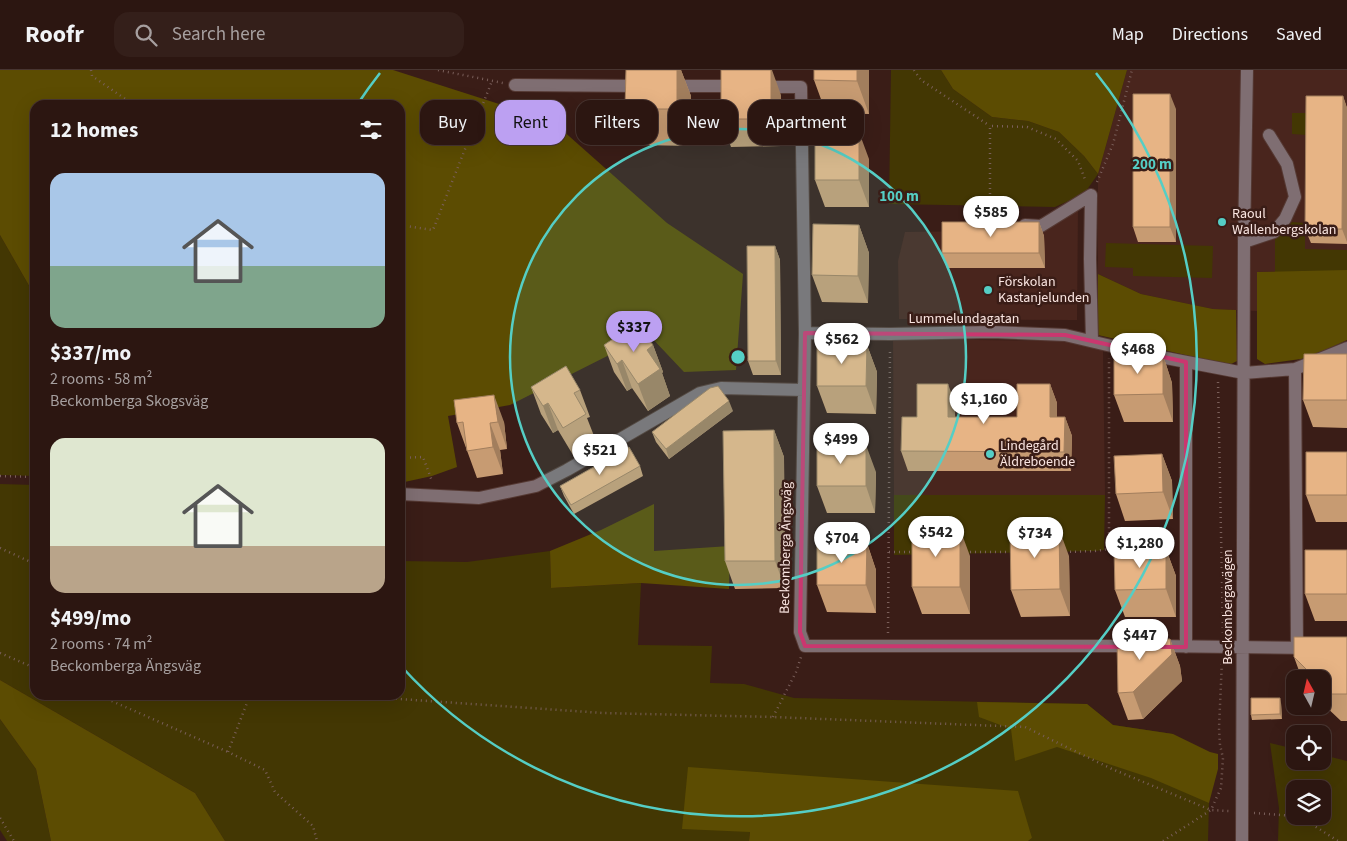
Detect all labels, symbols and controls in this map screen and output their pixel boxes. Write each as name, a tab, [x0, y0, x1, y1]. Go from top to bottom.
search box	[114, 12, 464, 57]
text: Roofr	[25, 17, 84, 52]
icon: search	[132, 21, 160, 49]
text: Search here	[172, 21, 265, 48]
text: Map	[1112, 22, 1144, 47]
text: Directions	[1172, 22, 1248, 47]
text: Saved	[1276, 22, 1322, 47]
chip: Buy	[420, 100, 485, 145]
chip: Rent	[495, 100, 566, 145]
chip: Filters	[576, 100, 658, 145]
chip: New	[668, 100, 738, 145]
chip: Apartment	[748, 100, 864, 145]
text: 12 homes	[50, 115, 138, 145]
icon: filters	[357, 116, 385, 144]
text: 200 m	[1132, 154, 1172, 175]
text: 100 m	[879, 186, 919, 207]
pin: $585	[961, 196, 1021, 238]
text: $585	[974, 201, 1008, 223]
place label: Raoul Wallenbergskolan	[1232, 204, 1336, 240]
icon: home	[173, 206, 263, 296]
marker: Raoul Wallenbergskolan	[1216, 216, 1228, 228]
place label: Förskolan Kastanjelunden	[998, 272, 1090, 308]
marker: Förskolan Kastanjelunden	[982, 284, 994, 296]
street label: Lummelundagatan	[909, 309, 1019, 329]
pin: $337	[604, 310, 664, 353]
text: $337	[617, 316, 651, 338]
pin: $562	[812, 322, 872, 365]
text: $562	[825, 328, 859, 350]
pin: $468	[1108, 332, 1168, 375]
text: $337/mo	[50, 338, 131, 368]
text: $468	[1121, 338, 1155, 360]
centre of rings	[729, 348, 747, 366]
text: 2 rooms · 58 m²	[50, 368, 152, 390]
pin: $1,160	[943, 382, 1025, 425]
text: $1,160	[960, 388, 1008, 410]
text: Beckomberga Skogsväg	[50, 390, 208, 412]
pin: $499	[811, 422, 871, 465]
text: $499	[824, 428, 858, 450]
pin: $521	[570, 434, 630, 476]
place label: Lindegård Äldreboende	[1000, 436, 1075, 472]
text: $521	[583, 439, 617, 461]
marker: Lindegård Äldreboende	[984, 448, 996, 460]
icon: home	[173, 471, 263, 561]
street label: Beckomberga Ängsväg	[775, 482, 797, 614]
pin: $542	[906, 516, 966, 558]
pin: $734	[1005, 516, 1065, 559]
text: $542	[919, 521, 953, 543]
pin: $704	[812, 522, 872, 564]
text: $734	[1018, 522, 1052, 544]
pin: $1,280	[1099, 526, 1181, 569]
text: $704	[825, 527, 859, 549]
text: $1,280	[1116, 532, 1164, 554]
street label: Beckombergavägen	[1218, 549, 1238, 665]
text: $499/mo	[50, 603, 131, 633]
pin: $447	[1110, 618, 1170, 661]
text: $447	[1123, 624, 1157, 646]
text: 2 rooms · 74 m²	[50, 633, 152, 655]
text: Beckomberga Ängsväg	[50, 655, 201, 677]
north arrow	[1286, 670, 1331, 715]
map controls	[1286, 670, 1331, 825]
button: locate	[1286, 725, 1331, 770]
button: layers	[1286, 780, 1331, 825]

